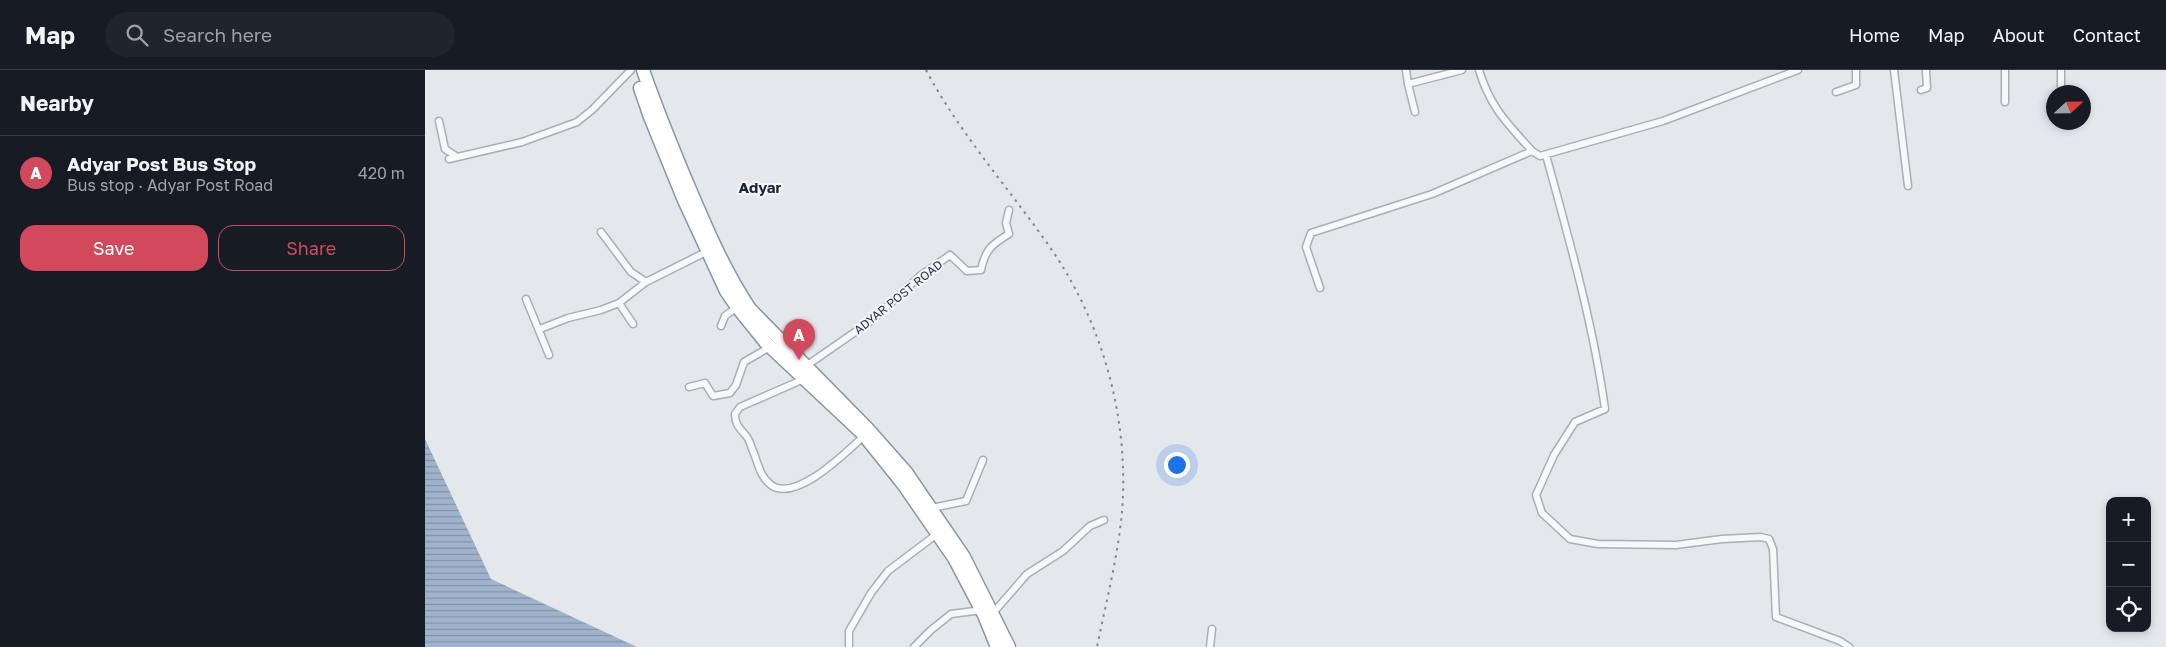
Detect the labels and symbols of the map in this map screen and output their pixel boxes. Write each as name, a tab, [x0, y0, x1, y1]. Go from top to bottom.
north arrow	[2046, 85, 2091, 130]
district label: Adyar	[739, 178, 782, 196]
street label: ADYAR POST ROAD	[851, 257, 945, 337]
pin: A	[783, 319, 815, 360]
your location	[1164, 452, 1190, 478]

